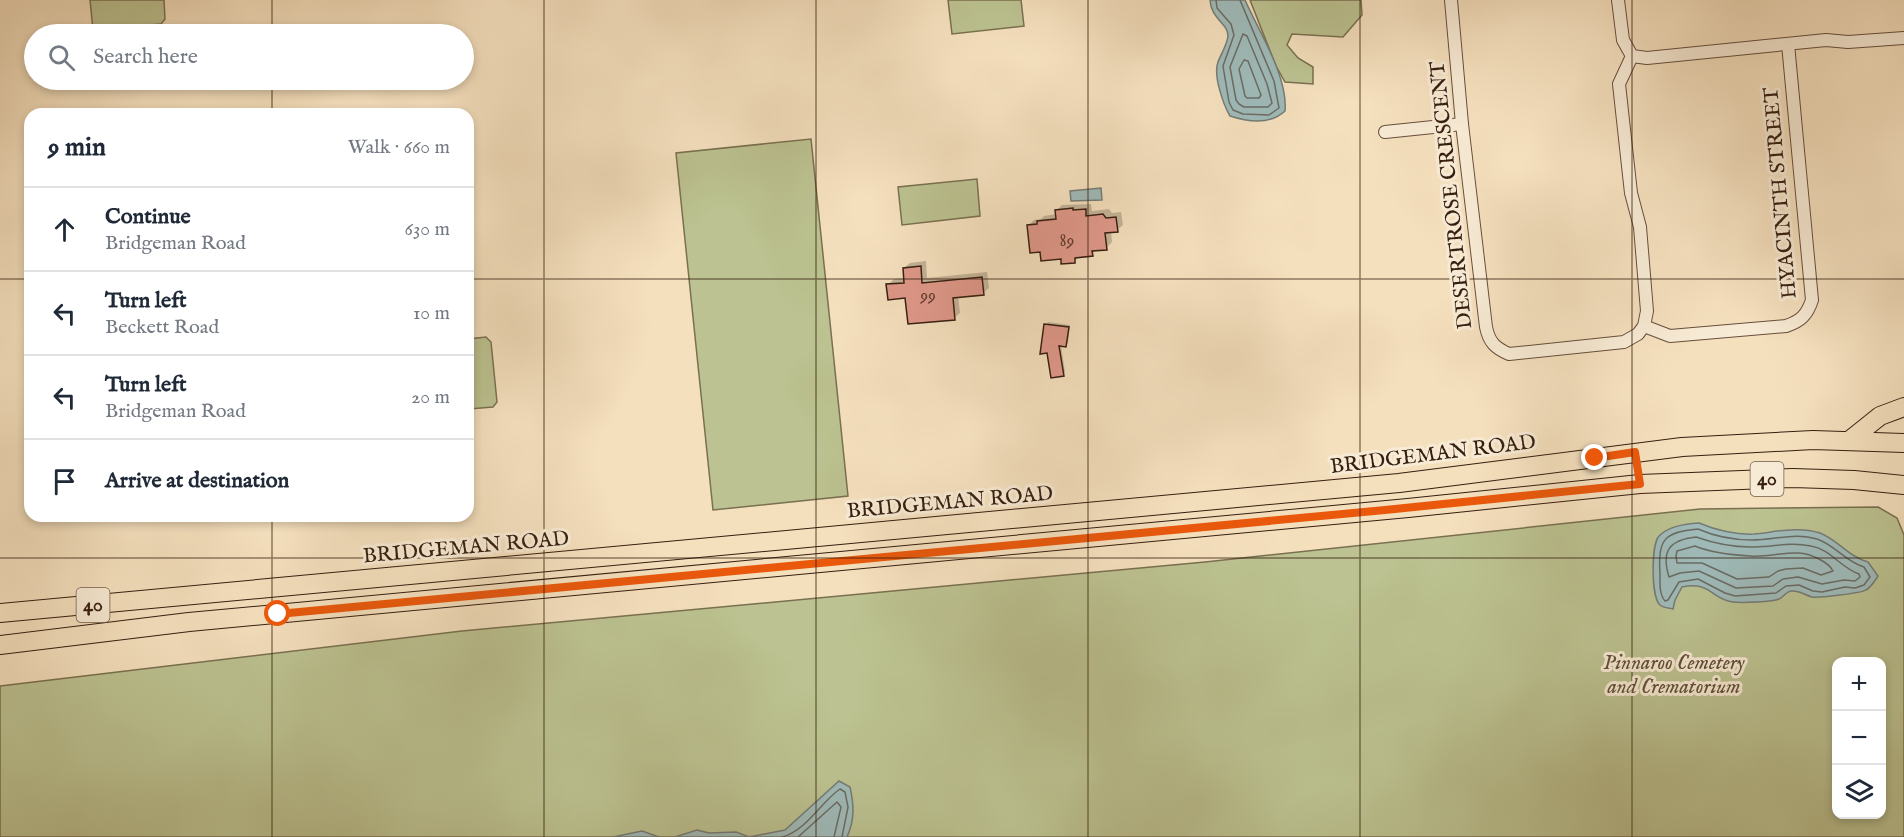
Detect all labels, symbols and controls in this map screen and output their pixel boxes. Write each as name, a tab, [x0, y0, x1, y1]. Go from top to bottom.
search box	[24, 24, 474, 90]
icon: search	[45, 41, 78, 74]
text: Search here	[93, 43, 198, 71]
street label: DESERTROSE CRESCENT	[1424, 59, 1480, 330]
street label: HYACINTH STREET	[1758, 85, 1804, 300]
text: 9 min	[48, 131, 106, 164]
text: Walk · 660 m	[348, 135, 450, 160]
text: Continue	[105, 203, 191, 231]
icon: ahead	[48, 213, 81, 246]
text: 630 m	[404, 217, 450, 242]
house number: 89	[1060, 230, 1074, 253]
text: Bridgeman Road	[105, 231, 246, 256]
house number: 99	[919, 285, 936, 308]
text: Turn left	[105, 287, 187, 315]
icon: left	[48, 297, 81, 330]
text: 10 m	[413, 301, 450, 326]
text: Beckett Road	[105, 315, 219, 340]
text: Turn left	[105, 371, 187, 399]
icon: left	[48, 381, 81, 414]
text: 20 m	[411, 385, 450, 410]
text: Bridgeman Road	[105, 399, 246, 424]
street label: BRIDGEMAN ROAD	[1329, 429, 1537, 481]
route end	[1581, 444, 1607, 470]
road number: 40	[1750, 462, 1784, 496]
icon: arrive	[48, 465, 81, 498]
text: Arrive at destination	[105, 467, 289, 495]
street label: BRIDGEMAN ROAD	[846, 481, 1054, 525]
street label: BRIDGEMAN ROAD	[362, 526, 570, 570]
road number: 40	[76, 588, 110, 622]
route start	[264, 600, 290, 626]
park label: Pinnaroo Cemetery and Crematorium	[1603, 650, 1745, 701]
map controls	[1832, 657, 1886, 819]
button: +	[1832, 657, 1886, 711]
button: −	[1832, 711, 1886, 765]
button: layers	[1832, 765, 1886, 819]

